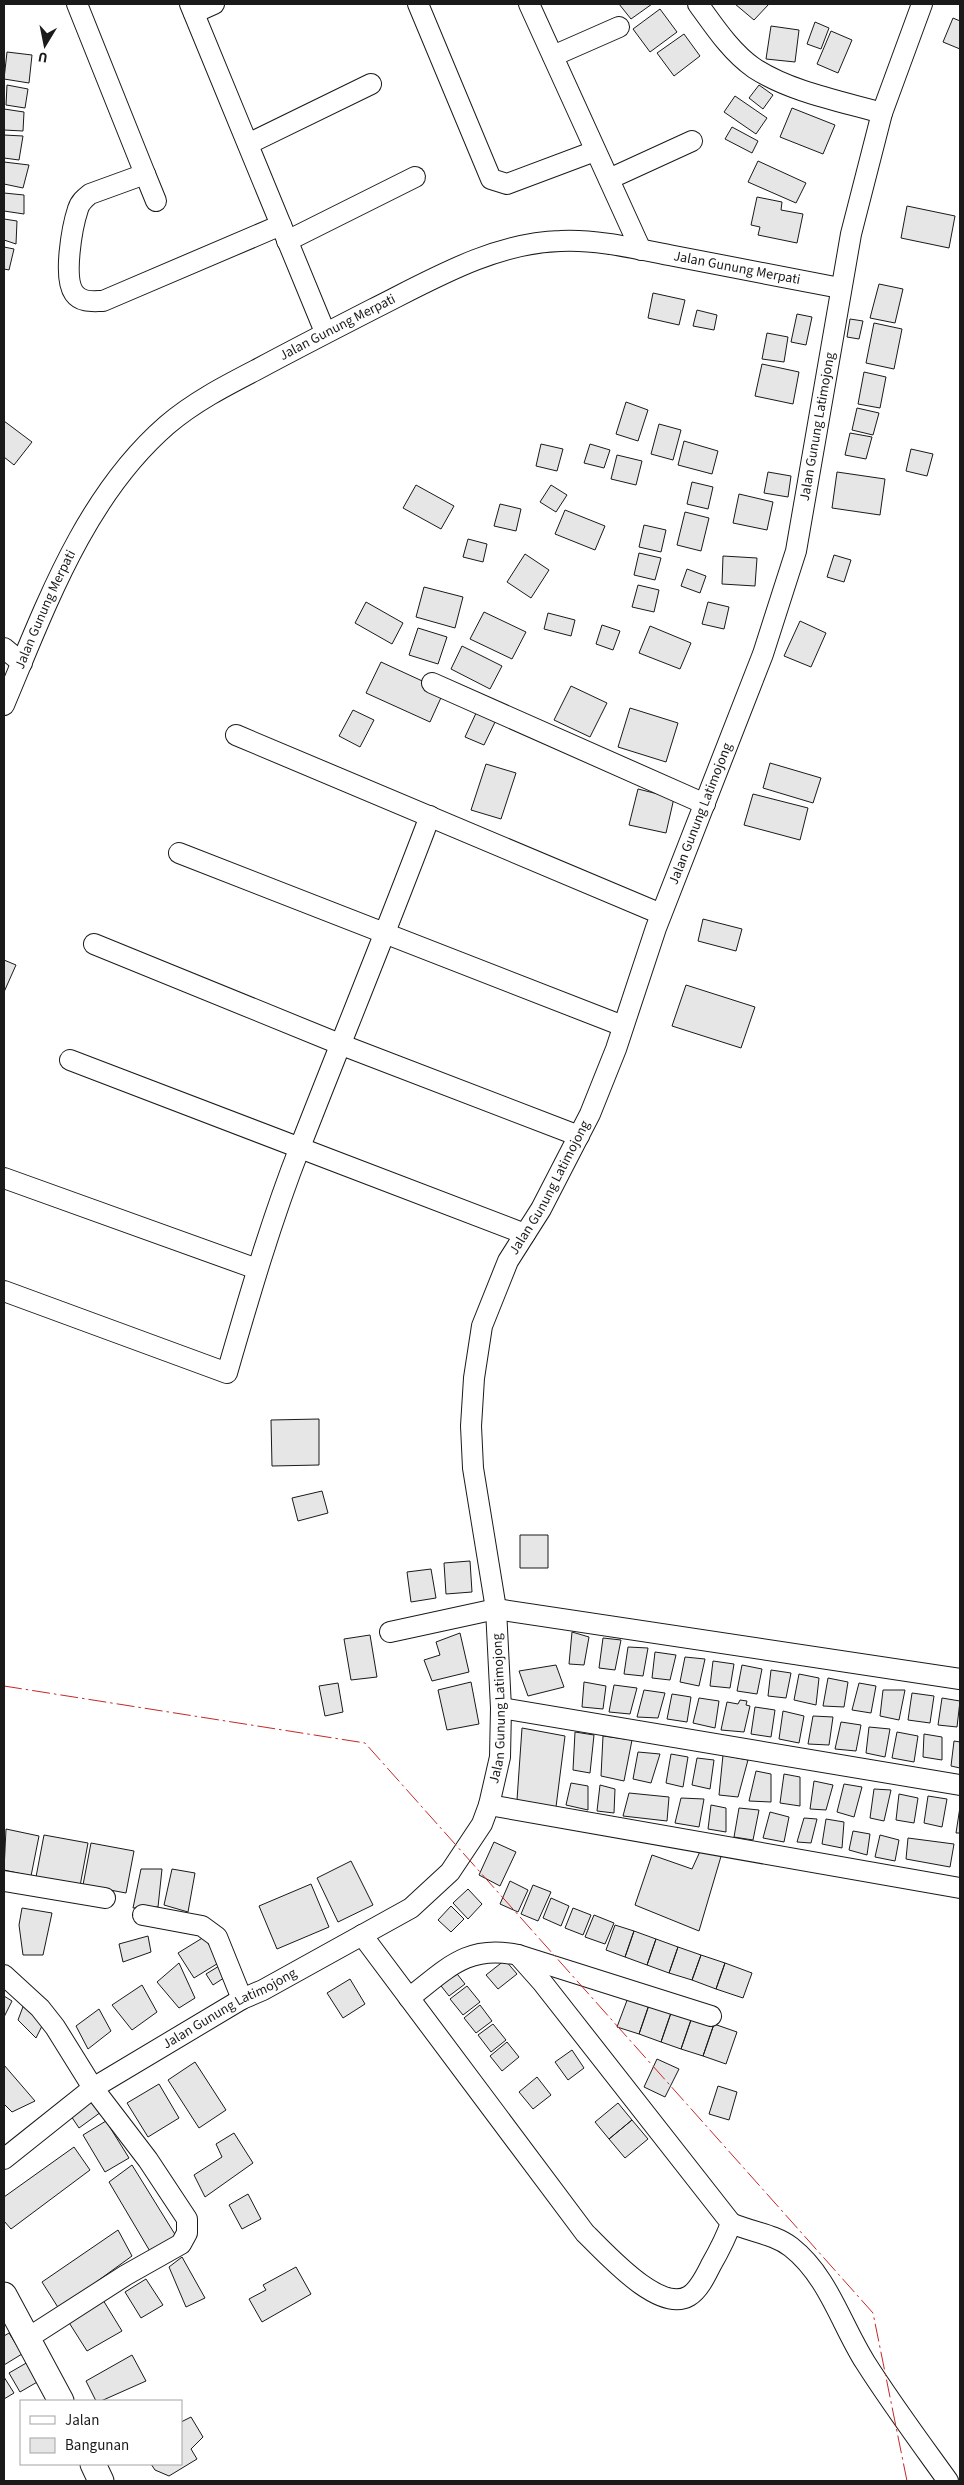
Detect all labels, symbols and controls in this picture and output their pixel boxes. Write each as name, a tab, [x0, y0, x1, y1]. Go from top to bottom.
north arrow	[20, 20, 70, 70]
text: U	[37, 46, 49, 67]
street label: Jalan Gunung Merpati	[672, 246, 802, 290]
street label: Jalan Gunung Merpati	[276, 289, 399, 366]
street label: Jalan Gunung Latimojong	[795, 351, 840, 503]
street label: Jalan Gunung Merpati	[10, 546, 81, 672]
street label: Jalan Gunung Latimojong	[664, 740, 737, 888]
street label: Jalan Gunung Latimojong	[504, 1117, 595, 1259]
street label: Jalan Gunung Latimojong	[484, 1633, 511, 1786]
street label: Jalan Gunung Latimojong	[159, 1963, 300, 2054]
legend	[20, 2400, 182, 2465]
text: Jalan	[65, 2410, 99, 2431]
text: Bangunan	[65, 2435, 129, 2456]

